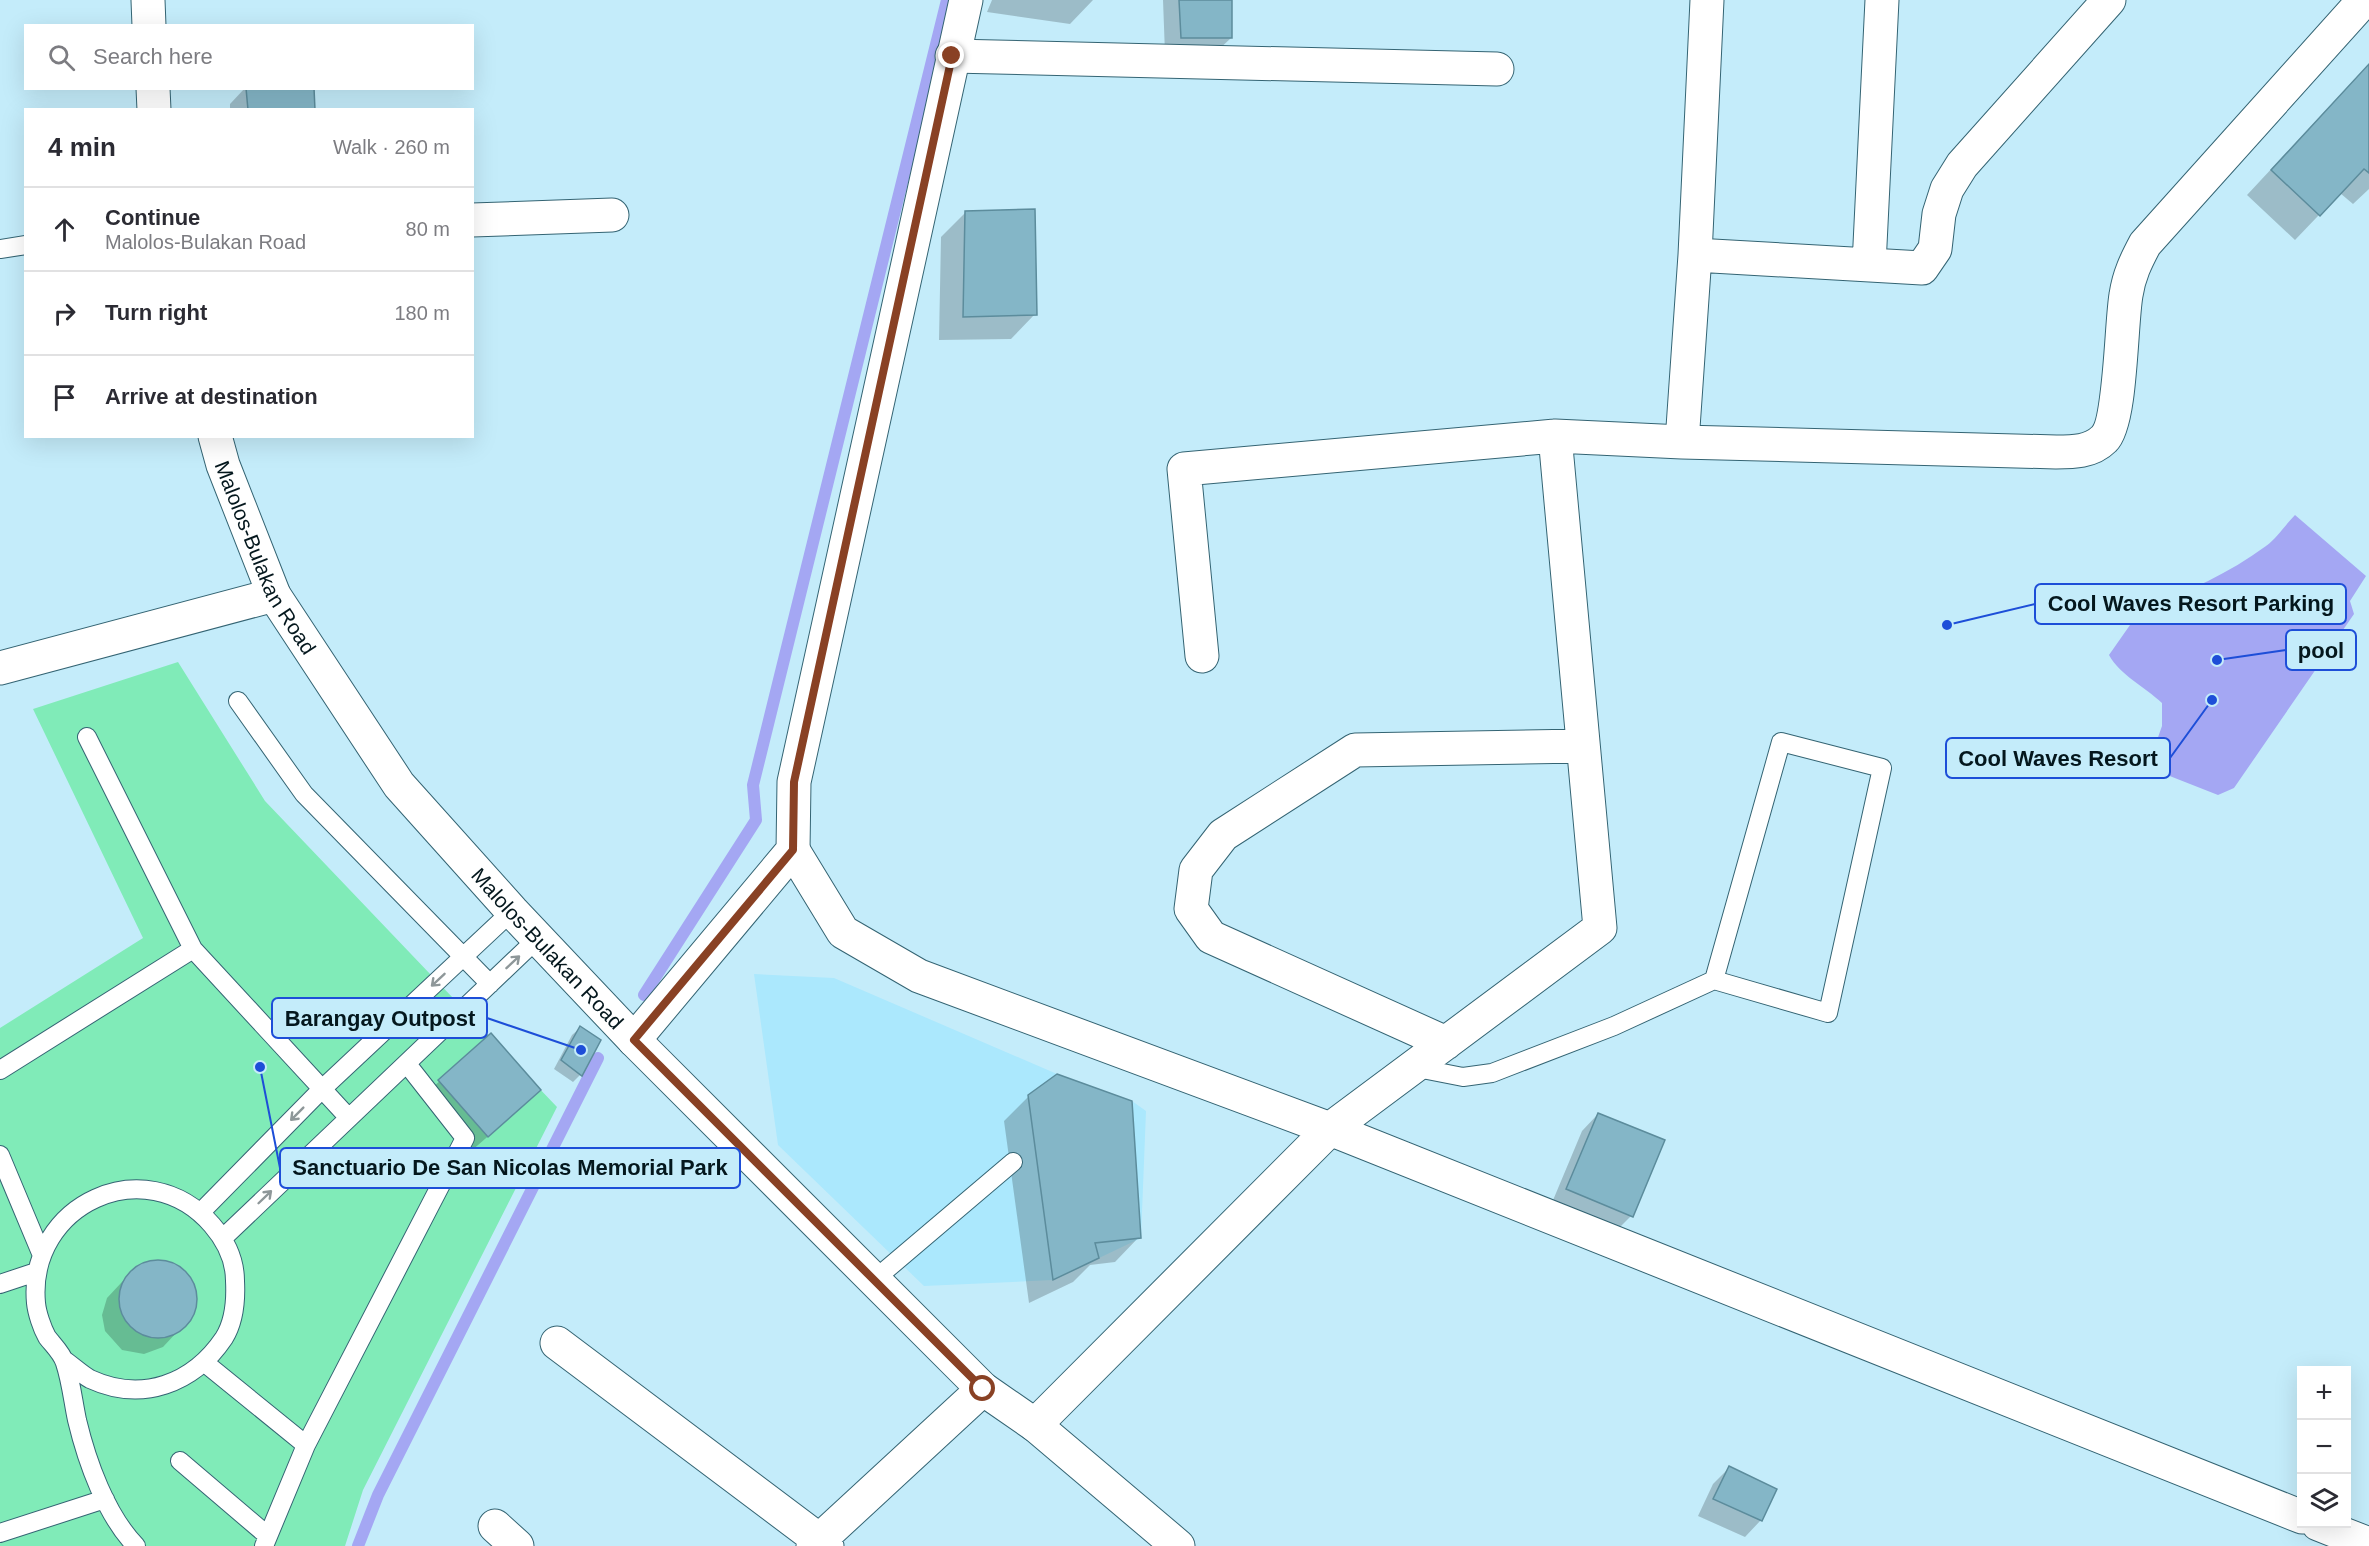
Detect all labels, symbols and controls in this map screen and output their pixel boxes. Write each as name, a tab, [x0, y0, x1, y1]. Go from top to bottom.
search box	[24, 24, 474, 90]
icon: search	[45, 41, 78, 74]
route end	[938, 42, 964, 68]
text: Search here	[93, 44, 213, 69]
text: 4 min	[48, 132, 116, 162]
text: Walk · 260 m	[333, 136, 450, 158]
text: Continue	[105, 205, 200, 230]
icon: ahead	[48, 213, 81, 246]
text: 80 m	[406, 218, 450, 240]
text: Malolos-Bulakan Road	[105, 231, 306, 253]
icon: right	[48, 297, 81, 330]
text: Turn right	[105, 300, 207, 325]
text: 180 m	[394, 302, 450, 324]
icon: arrive	[48, 381, 81, 414]
text: Arrive at destination	[105, 384, 318, 409]
street label: Malolos-Bulakan Road	[211, 457, 321, 658]
callout: Cool Waves Resort Parking	[2035, 584, 2346, 624]
text: Cool Waves Resort Parking	[2048, 591, 2334, 616]
callout: pool	[2286, 630, 2356, 670]
text: pool	[2298, 638, 2344, 663]
callout: Cool Waves Resort	[1946, 738, 2170, 778]
text: Cool Waves Resort	[1958, 746, 2159, 771]
street label: Malolos-Bulakan Road	[467, 863, 628, 1033]
one-way arrow	[506, 955, 521, 969]
one-way arrow	[431, 973, 446, 987]
callout: Barangay Outpost	[272, 998, 487, 1038]
text: Barangay Outpost	[285, 1006, 476, 1031]
one-way arrow	[290, 1107, 305, 1122]
callout: Sanctuario De San Nicolas Memorial Park	[280, 1148, 740, 1188]
text: Sanctuario De San Nicolas Memorial Park	[292, 1155, 728, 1180]
one-way arrow	[258, 1190, 273, 1205]
map controls	[2297, 1366, 2351, 1528]
button: +	[2297, 1366, 2351, 1420]
route start	[969, 1375, 995, 1401]
button: −	[2297, 1420, 2351, 1474]
button: layers	[2297, 1474, 2351, 1528]

